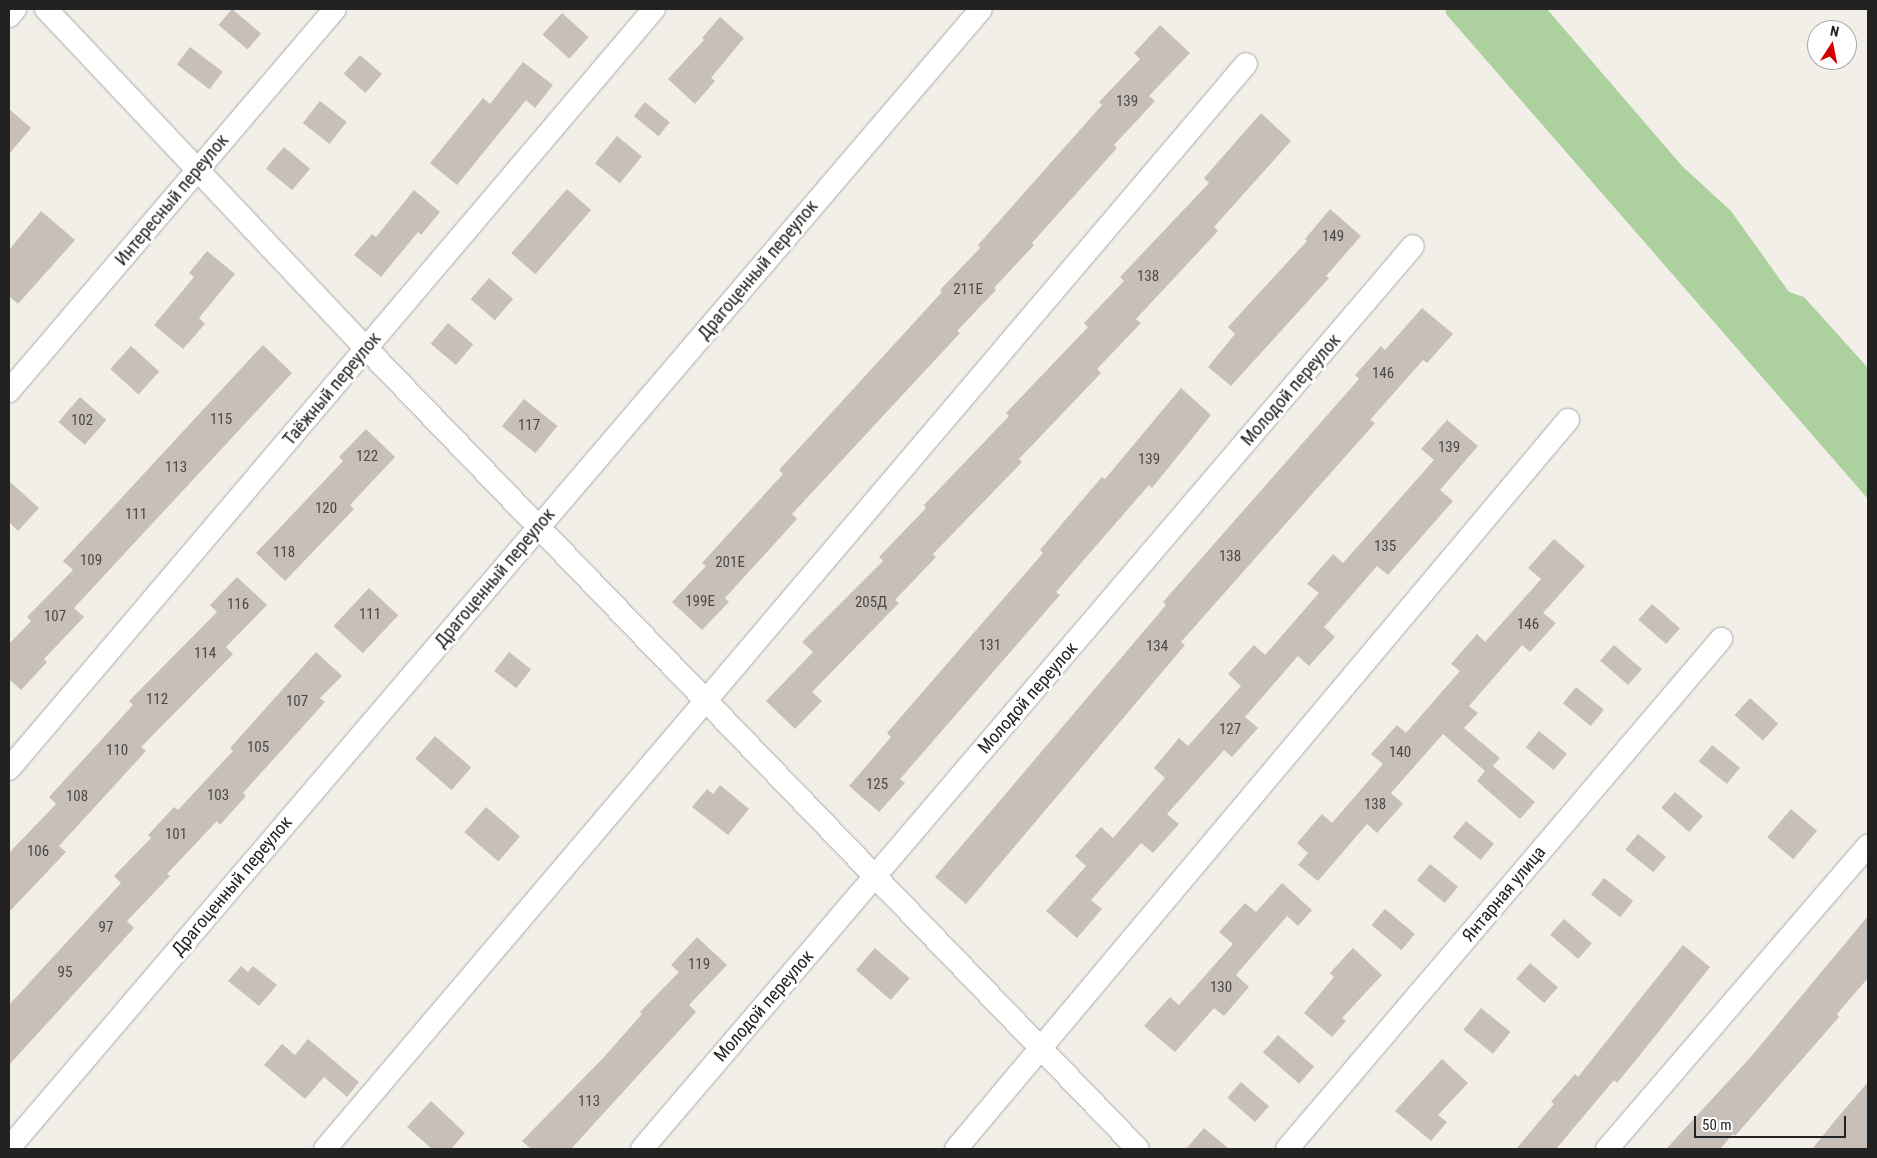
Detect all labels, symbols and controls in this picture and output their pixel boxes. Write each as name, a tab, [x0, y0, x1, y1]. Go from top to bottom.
north arrow	[1807, 20, 1857, 70]
text: N	[1829, 23, 1840, 40]
house number: 139	[1116, 93, 1138, 111]
street label: Интересный переулок	[111, 130, 233, 270]
street label: Драгоценный переулок	[693, 196, 823, 344]
house number: 149	[1322, 228, 1344, 246]
house number: 138	[1137, 268, 1159, 286]
house number: 211Е	[953, 281, 983, 299]
street label: Таёжный переулок	[278, 328, 386, 450]
street label: Молодой переулок	[1237, 330, 1345, 450]
house number: 146	[1372, 365, 1394, 383]
house number: 115	[210, 411, 232, 429]
house number: 102	[71, 412, 93, 430]
house number: 117	[518, 417, 540, 435]
house number: 139	[1438, 439, 1460, 457]
house number: 122	[356, 448, 378, 466]
house number: 139	[1138, 451, 1160, 469]
house number: 113	[165, 459, 187, 477]
house number: 120	[315, 500, 337, 518]
street label: Драгоценный переулок	[430, 504, 560, 652]
house number: 111	[125, 506, 147, 524]
house number: 135	[1374, 538, 1396, 556]
house number: 118	[273, 544, 295, 562]
house number: 138	[1219, 548, 1241, 566]
house number: 109	[80, 552, 102, 570]
house number: 201Е	[715, 554, 745, 572]
house number: 199Е	[685, 593, 715, 611]
house number: 205Д	[855, 594, 887, 612]
house number: 116	[227, 596, 249, 614]
house number: 111	[359, 606, 381, 624]
house number: 107	[44, 608, 66, 626]
house number: 146	[1517, 616, 1539, 634]
house number: 131	[979, 637, 1001, 655]
street label: Молодой переулок	[974, 638, 1082, 758]
house number: 134	[1146, 638, 1168, 656]
house number: 114	[194, 645, 216, 663]
house number: 112	[146, 691, 168, 709]
house number: 107	[286, 693, 308, 711]
house number: 127	[1219, 721, 1241, 739]
house number: 105	[247, 739, 269, 757]
house number: 110	[106, 742, 128, 760]
house number: 140	[1389, 744, 1411, 762]
house number: 125	[866, 776, 888, 794]
house number: 103	[207, 787, 229, 805]
house number: 108	[66, 788, 88, 806]
house number: 138	[1364, 796, 1386, 814]
street label: Драгоценный переулок	[167, 812, 297, 960]
house number: 101	[165, 826, 187, 844]
street label: Янтарная улица	[1458, 842, 1550, 946]
house number: 106	[27, 843, 49, 861]
house number: 97	[99, 919, 113, 937]
street label: Молодой переулок	[710, 946, 818, 1066]
house number: 119	[688, 956, 710, 974]
house number: 95	[58, 964, 72, 982]
house number: 130	[1210, 979, 1232, 997]
house number: 113	[578, 1093, 600, 1111]
scale bar	[1697, 1106, 1850, 1138]
text: 50 m	[1702, 1116, 1732, 1134]

